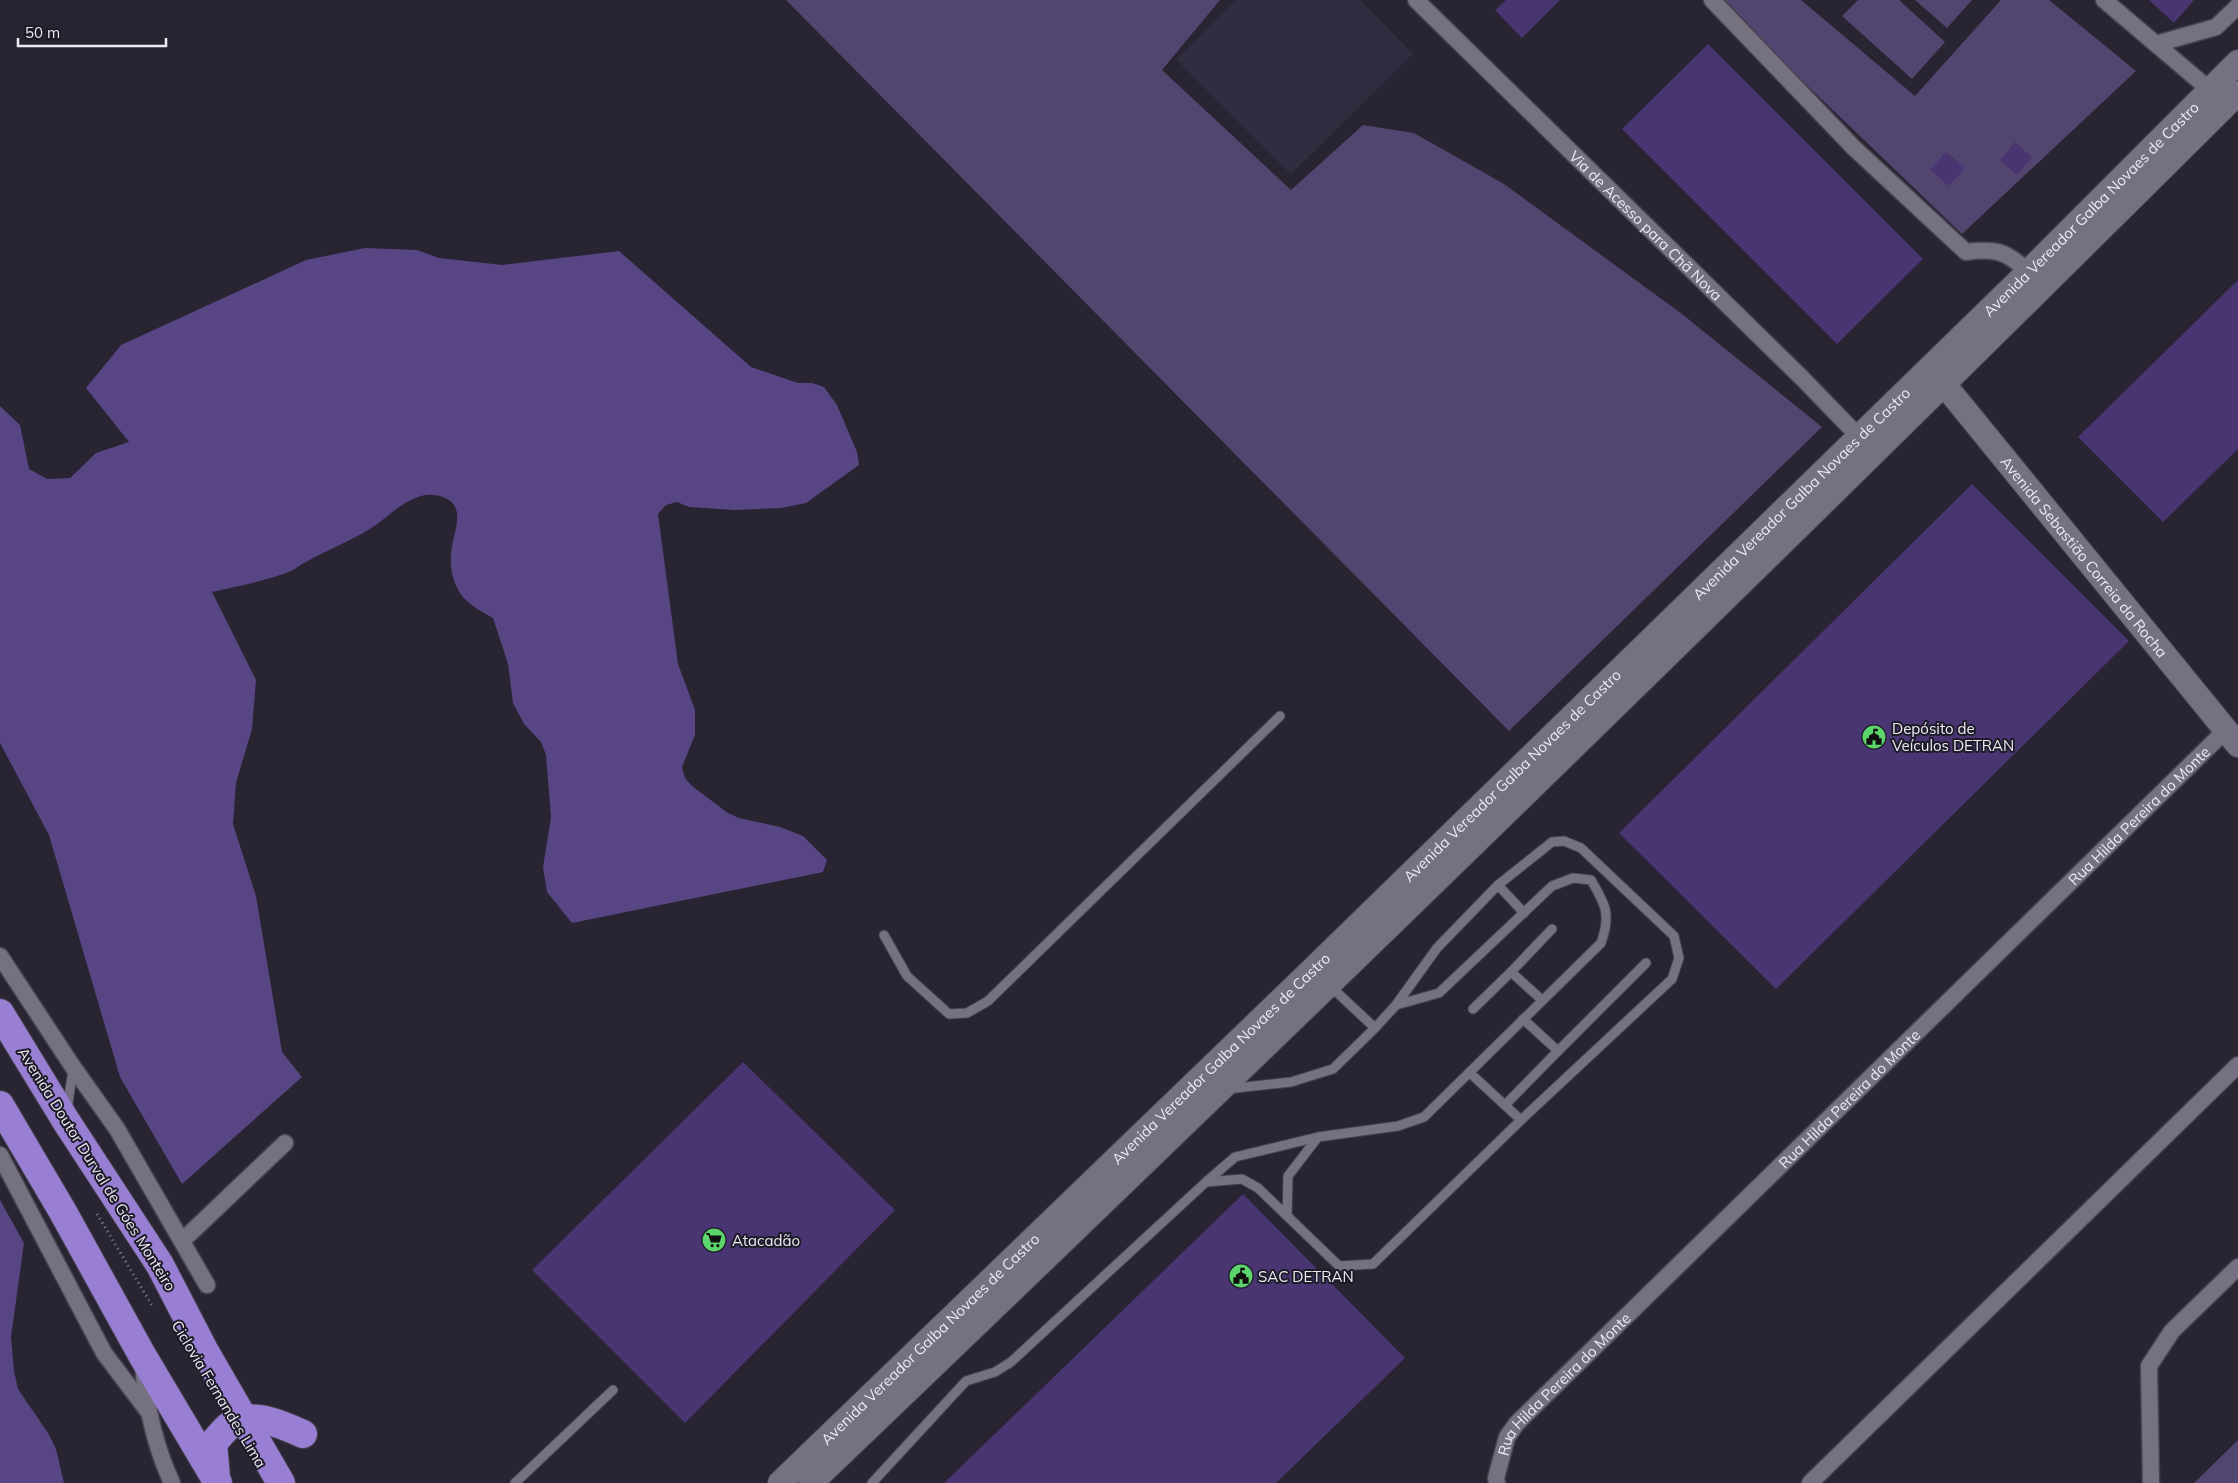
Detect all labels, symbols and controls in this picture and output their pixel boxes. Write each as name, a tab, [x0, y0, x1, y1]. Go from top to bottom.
scale bar	[18, 15, 165, 47]
text: 50 m	[25, 23, 60, 42]
street label: Avenida Vereador Galba Novaes de Castro	[1979, 97, 2203, 320]
street label: Via de Acesso para Chã Nova	[1566, 146, 1727, 304]
street label: Avenida Vereador Galba Novaes de Castro	[1688, 383, 1914, 604]
street label: Avenida Sebastião Correia da Rocha	[1997, 452, 2172, 661]
street label: Avenida Vereador Galba Novaes de Castro	[1399, 665, 1625, 886]
place label: Depósito de Veículos DETRAN	[1892, 719, 2014, 755]
public building icon: Depósito de Veículos DETRAN	[1861, 724, 1887, 750]
street label: Rua Hilda Pereira do Monte	[2064, 742, 2213, 889]
street label: Avenida Vereador Galba Novaes de Castro	[1107, 948, 1334, 1168]
street label: Rua Hilda Pereira do Monte	[1774, 1025, 1924, 1172]
street label: Avenida Doutor Durval de Góes Monteiro	[14, 1044, 180, 1294]
supermarket icon: Atacadão	[701, 1227, 727, 1253]
street label: Avenida Vereador Galba Novaes de Castro	[816, 1229, 1043, 1448]
place label: Atacadão	[732, 1231, 800, 1250]
public building icon: SAC DETRAN	[1228, 1263, 1254, 1289]
place label: SAC DETRAN	[1258, 1267, 1354, 1286]
street label: Rua Hilda Pereira do Monte	[1493, 1308, 1634, 1458]
street label: Ciclovia Fernandes Lima	[167, 1317, 271, 1471]

